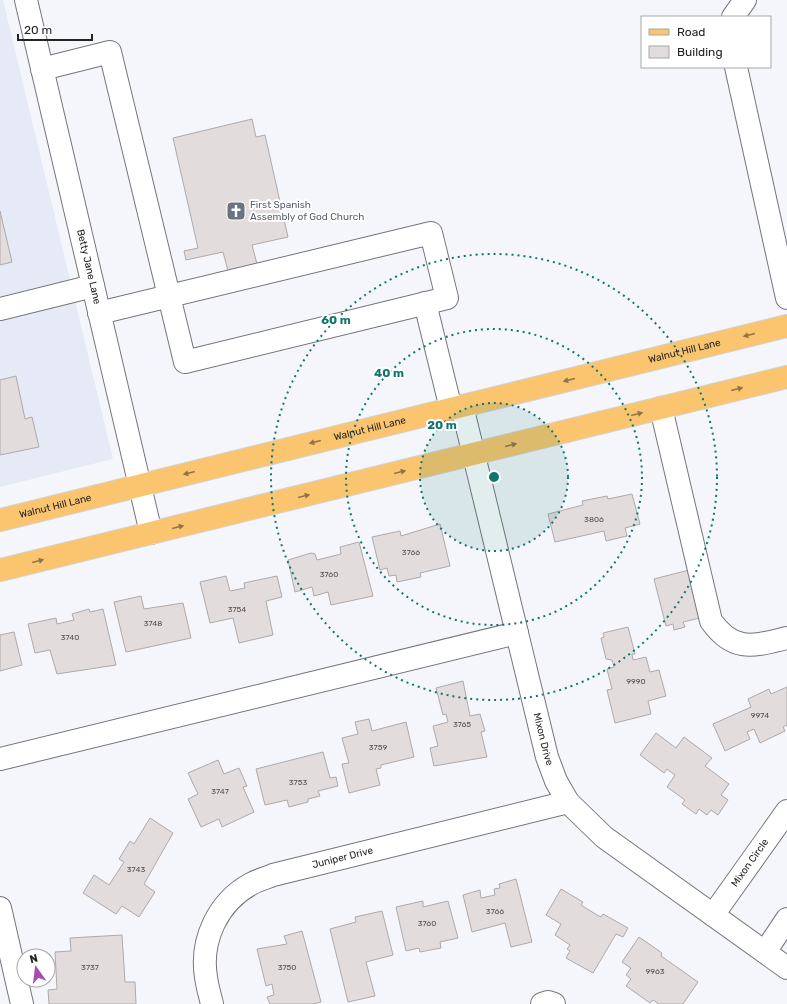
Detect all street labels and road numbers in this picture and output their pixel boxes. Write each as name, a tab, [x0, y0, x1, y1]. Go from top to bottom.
street label: Betty Jane Lane	[74, 228, 103, 306]
street label: Walnut Hill Lane	[647, 336, 722, 366]
street label: Walnut Hill Lane	[333, 414, 408, 443]
street label: Walnut Hill Lane	[18, 492, 93, 521]
street label: Mixon Drive	[531, 712, 556, 768]
street label: Mixon Circle	[729, 836, 772, 889]
street label: Juniper Drive	[311, 844, 375, 871]

